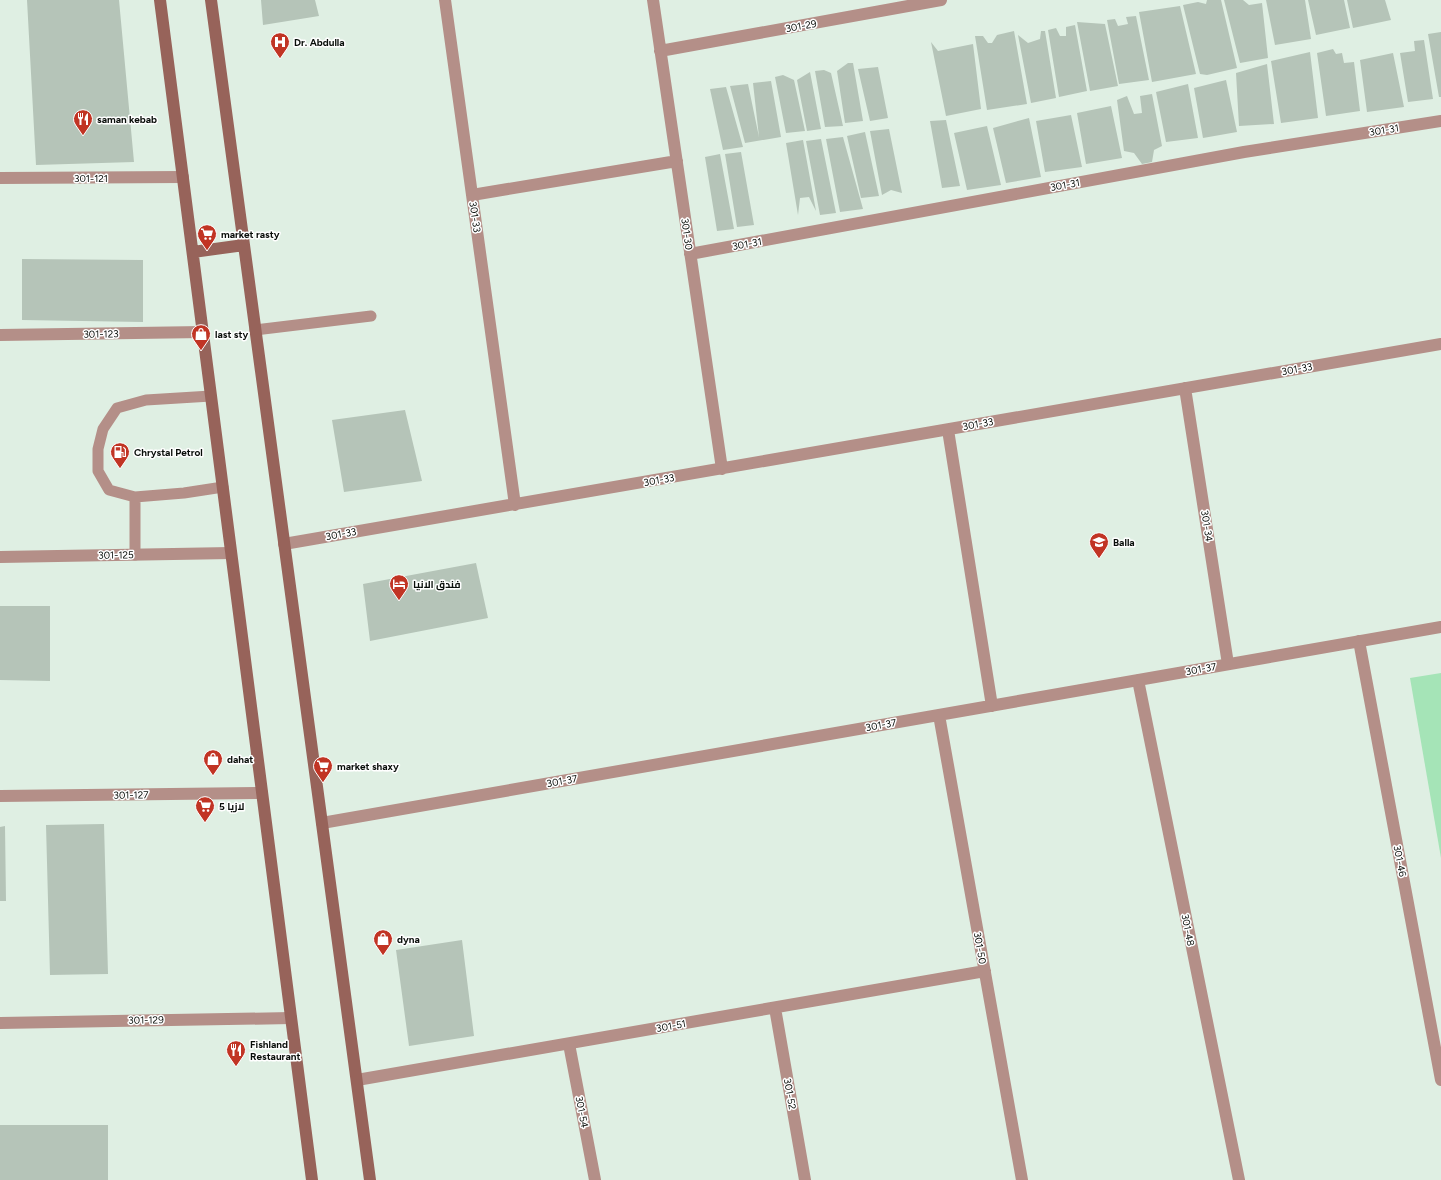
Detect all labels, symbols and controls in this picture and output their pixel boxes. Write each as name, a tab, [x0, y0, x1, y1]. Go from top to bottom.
street label: 301-29	[784, 17, 818, 35]
hospital icon: Dr. Abdulla	[269, 31, 291, 59]
place label: Dr. Abdulla	[294, 36, 345, 49]
restaurant icon: saman kebab	[72, 108, 94, 136]
place label: saman kebab	[97, 113, 157, 126]
street label: 301-31	[1368, 121, 1400, 139]
street label: 301-121	[74, 172, 108, 185]
street label: 301-31	[1049, 176, 1081, 194]
street label: 301-33	[466, 201, 484, 233]
street label: 301-30	[678, 217, 696, 251]
supermarket icon: market rasty	[196, 223, 218, 251]
place label: market rasty	[221, 228, 280, 241]
street label: 301-31	[731, 235, 763, 253]
shop icon: last sty	[190, 323, 212, 351]
street label: 301-123	[83, 327, 119, 341]
place label: last sty	[215, 328, 249, 341]
street label: 301-33	[1281, 360, 1313, 378]
street label: 301-33	[962, 415, 994, 433]
fuel station icon: Chrystal Petrol	[109, 441, 131, 469]
place label: Chrystal Petrol	[134, 446, 203, 459]
street label: 301-33	[643, 471, 675, 489]
street label: 301-34	[1198, 509, 1216, 543]
street label: 301-33	[325, 525, 357, 543]
school or university icon: Balla	[1088, 531, 1110, 559]
place label: Balla	[1113, 536, 1135, 549]
street label: 301-125	[98, 548, 134, 562]
hotel icon: فندق الانيا	[388, 573, 410, 601]
place label: فندق الانيا	[413, 578, 460, 591]
street label: 301-37	[1185, 660, 1218, 678]
street label: 301-37	[865, 716, 898, 734]
shop icon: dahat	[202, 748, 224, 776]
place label: dahat	[227, 753, 253, 766]
supermarket icon: market shaxy	[312, 755, 334, 783]
place label: market shaxy	[337, 760, 399, 773]
street label: 301-37	[546, 772, 579, 790]
street label: 301-127	[113, 788, 149, 802]
supermarket icon: لازیا 5	[194, 795, 216, 823]
place label: لازیا 5	[219, 800, 244, 813]
street label: 301-46	[1391, 844, 1409, 878]
street label: 301-48	[1179, 913, 1197, 947]
shop icon: dyna	[372, 928, 394, 956]
street label: 301-50	[971, 931, 989, 965]
place label: dyna	[397, 933, 420, 946]
street label: 301-129	[128, 1013, 164, 1027]
street label: 301-51	[655, 1017, 687, 1035]
place label: Fishland Restaurant	[250, 1038, 300, 1063]
restaurant icon: Fishland Restaurant	[225, 1039, 247, 1067]
street label: 301-52	[781, 1077, 799, 1111]
street label: 301-54	[573, 1095, 591, 1129]

